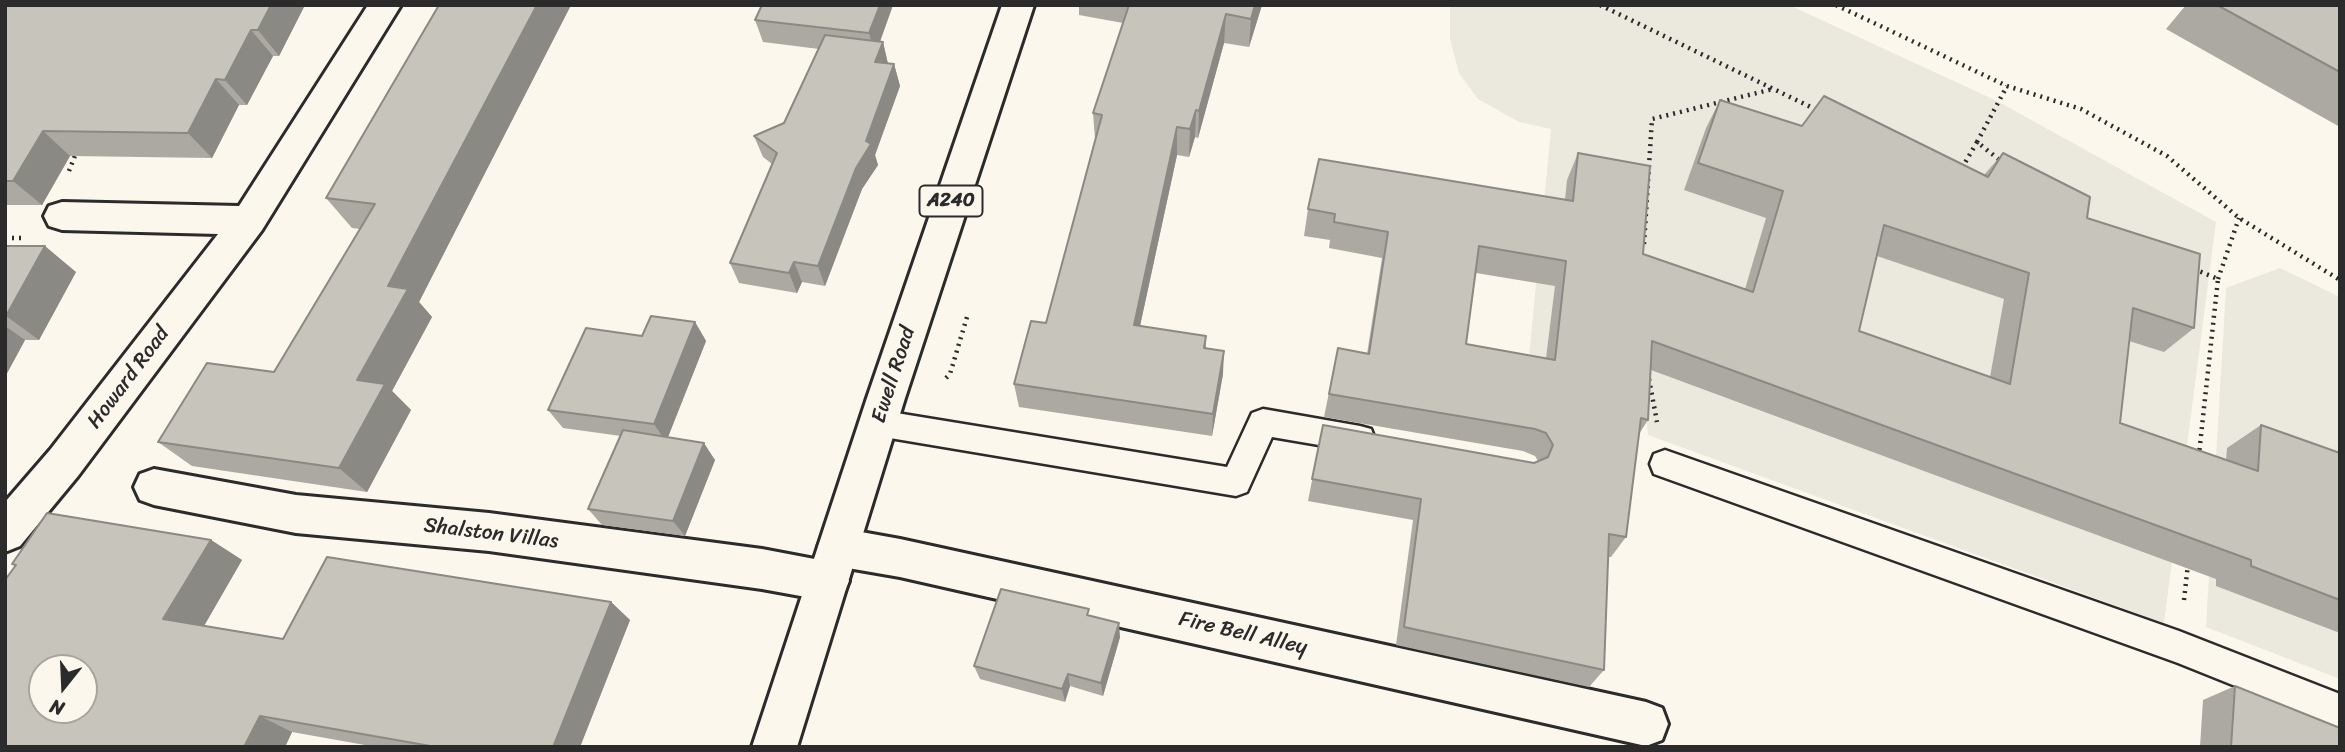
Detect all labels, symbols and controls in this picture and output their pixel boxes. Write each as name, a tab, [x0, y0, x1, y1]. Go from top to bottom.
road number: A240	[920, 186, 982, 216]
street label: Howard Road	[83, 322, 175, 434]
street label: Ewell Road	[867, 324, 921, 426]
street label: Shalston Villas	[422, 513, 560, 555]
street label: Fire Bell Alley	[1176, 607, 1310, 661]
north arrow	[28, 654, 98, 724]
text: N	[46, 690, 68, 725]

